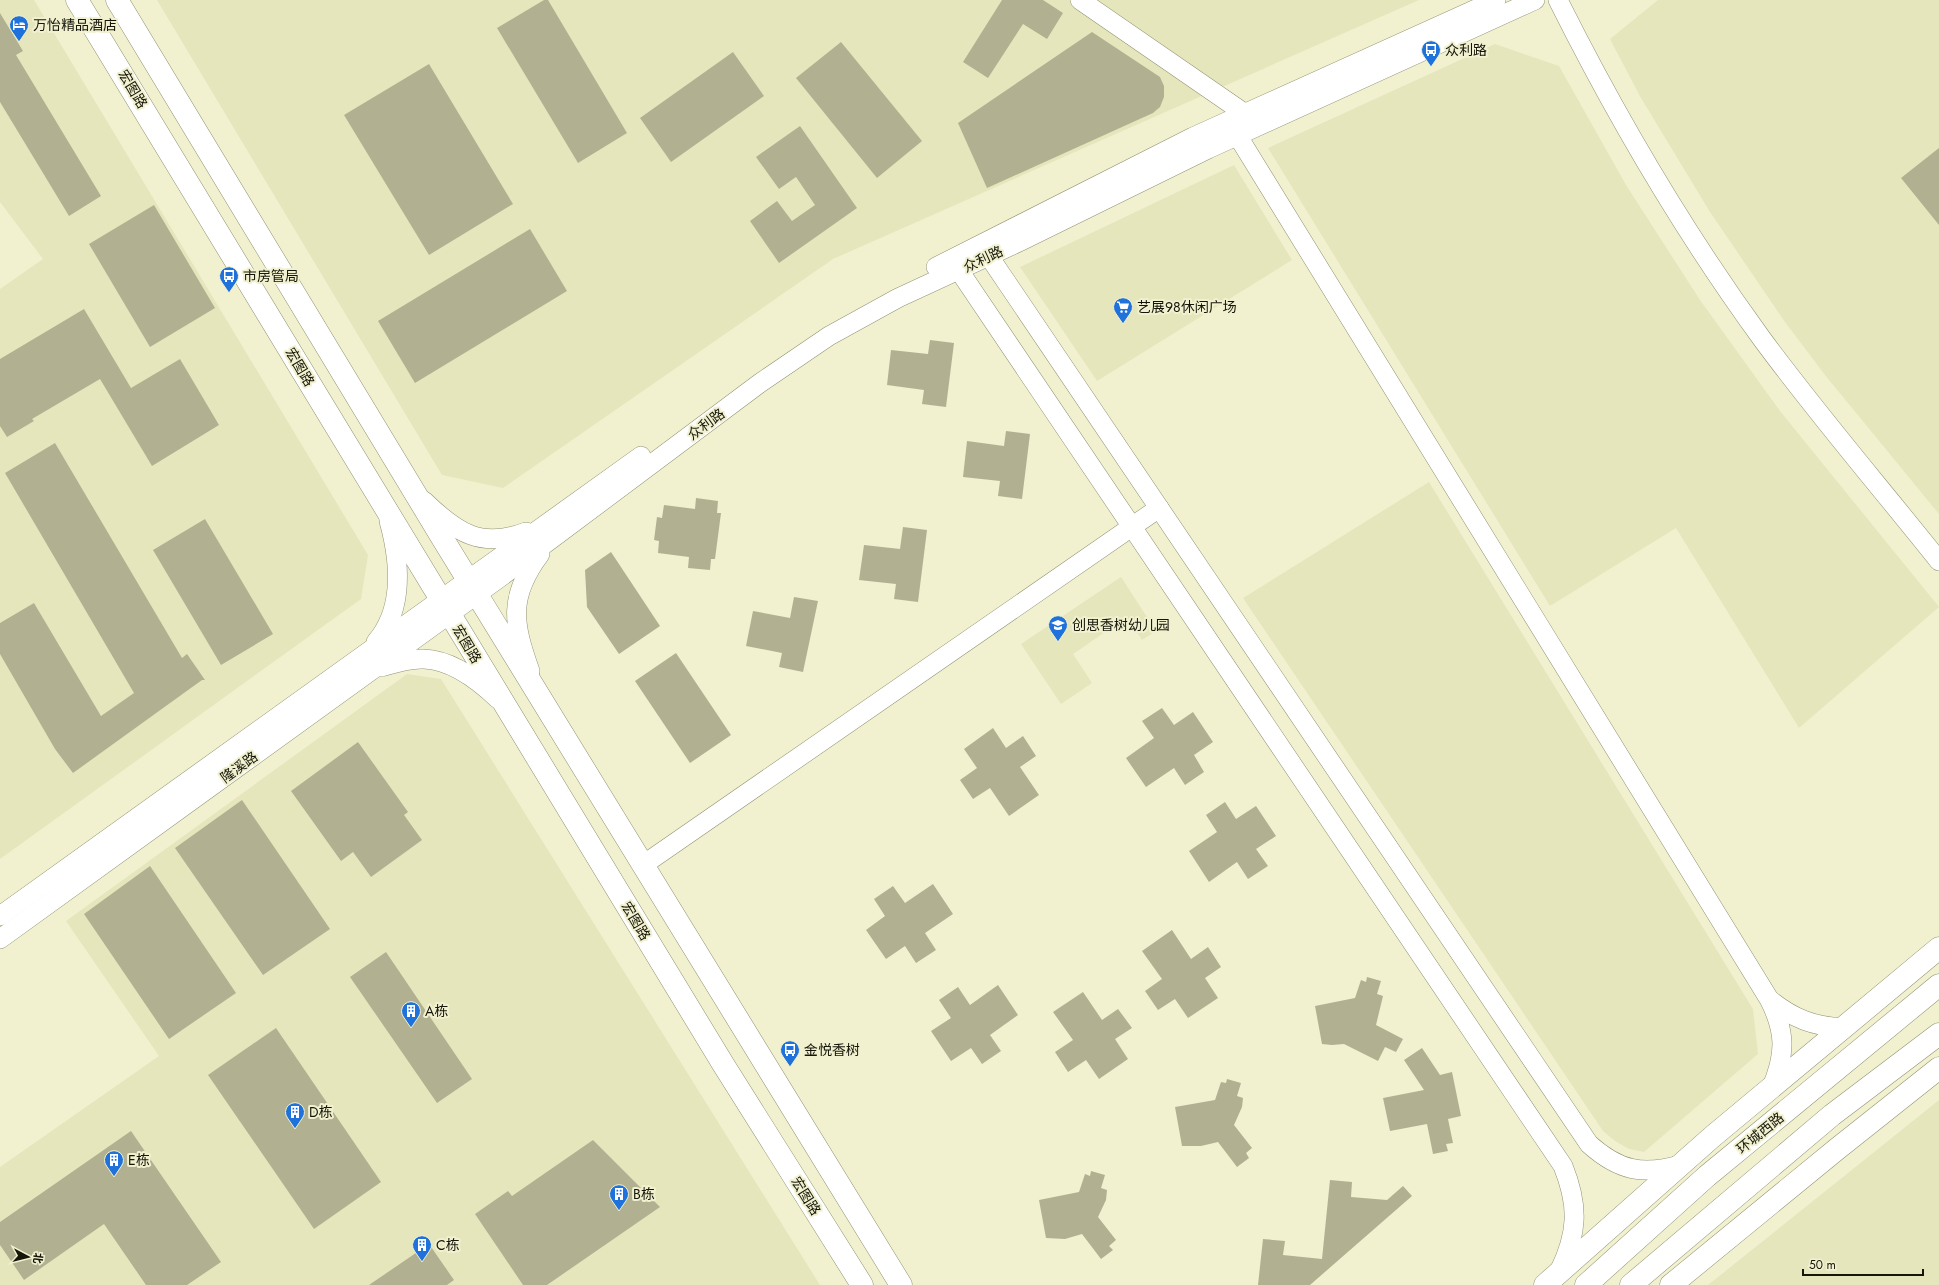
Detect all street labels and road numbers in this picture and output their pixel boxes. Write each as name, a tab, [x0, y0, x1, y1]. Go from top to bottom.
street label: 宏图路	[114, 66, 152, 112]
street label: 众利路	[960, 241, 1006, 277]
street label: 宏图路	[281, 344, 319, 390]
street label: 众利路	[683, 404, 729, 444]
street label: 宏图路	[448, 621, 486, 667]
street label: 隆溪路	[216, 747, 262, 787]
street label: 宏图路	[617, 898, 655, 944]
street label: 环城西路	[1732, 1108, 1788, 1158]
street label: 宏图路	[786, 1173, 826, 1219]

